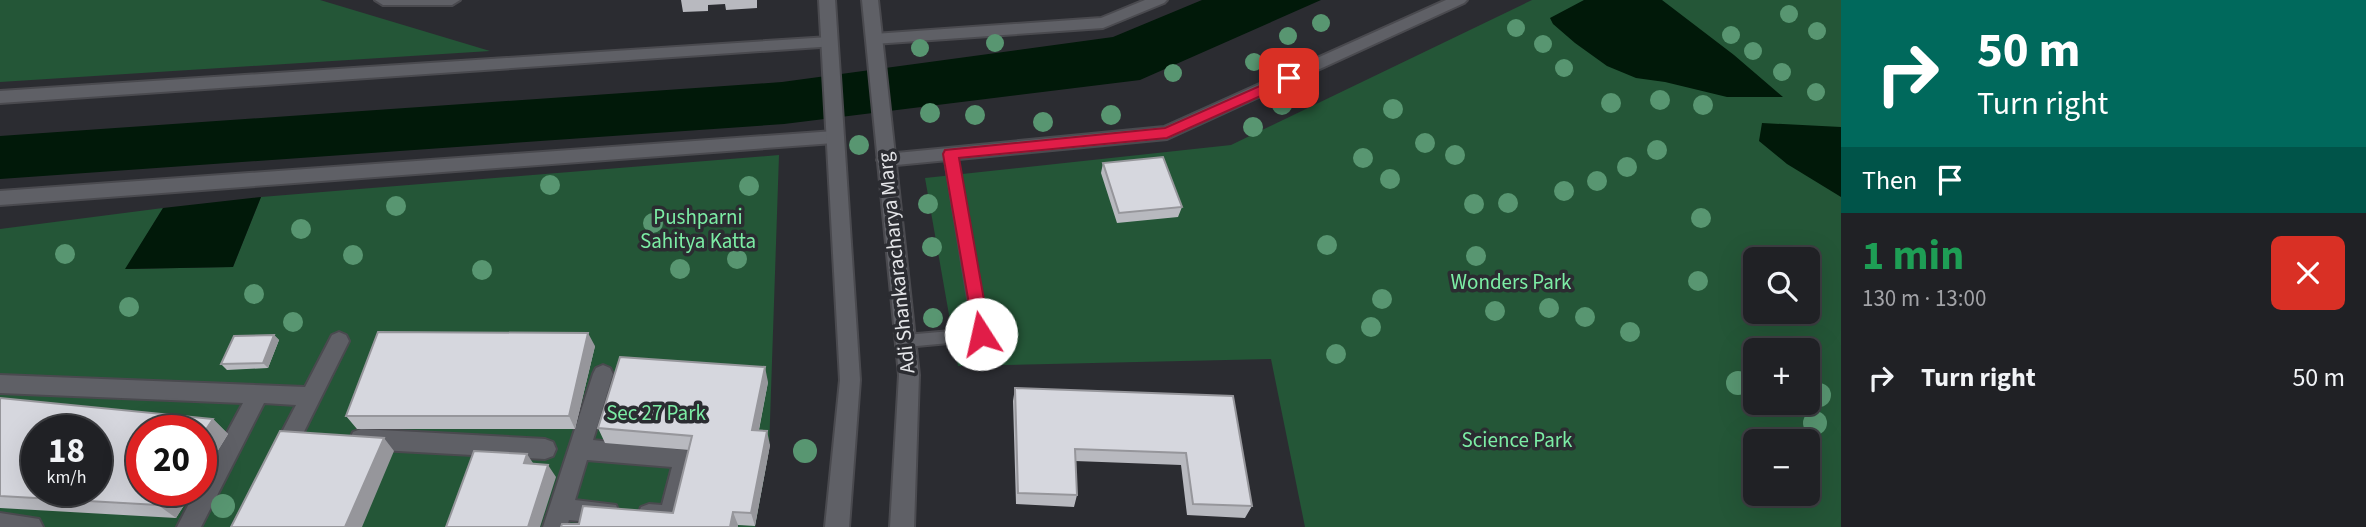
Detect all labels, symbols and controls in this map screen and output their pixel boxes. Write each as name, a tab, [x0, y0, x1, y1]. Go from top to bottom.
text: 50 m	[1977, 16, 2081, 86]
icon: right	[1862, 28, 1953, 119]
pin	[1259, 48, 1319, 108]
icon: arrive	[1270, 59, 1308, 97]
text: Turn right	[1977, 81, 2108, 127]
street label: Adi Shankaracharya Marg	[869, 150, 923, 375]
icon: arrive	[1931, 161, 1969, 199]
text: Then	[1862, 162, 1917, 199]
park label: Pushparni Sahitya Katta	[640, 202, 756, 256]
text: 1 min	[1862, 226, 1964, 286]
button: close	[2271, 236, 2345, 310]
map controls	[1743, 247, 1820, 506]
button: search	[1743, 247, 1820, 324]
park label: Wonders Park	[1451, 267, 1572, 297]
text: 130 m · 13:00	[1862, 282, 1986, 315]
position arrow	[944, 297, 1018, 371]
button: +	[1743, 338, 1820, 415]
icon: right	[1862, 359, 1900, 397]
text: Turn right	[1921, 359, 2036, 396]
text: 50 m	[2292, 359, 2345, 396]
park label: Sec 27 Park	[606, 398, 706, 428]
speed limit sign: 20	[126, 415, 217, 506]
park label: Science Park	[1462, 425, 1573, 455]
text: 18	[48, 426, 85, 476]
button: −	[1743, 429, 1820, 506]
text: km/h	[47, 465, 86, 490]

